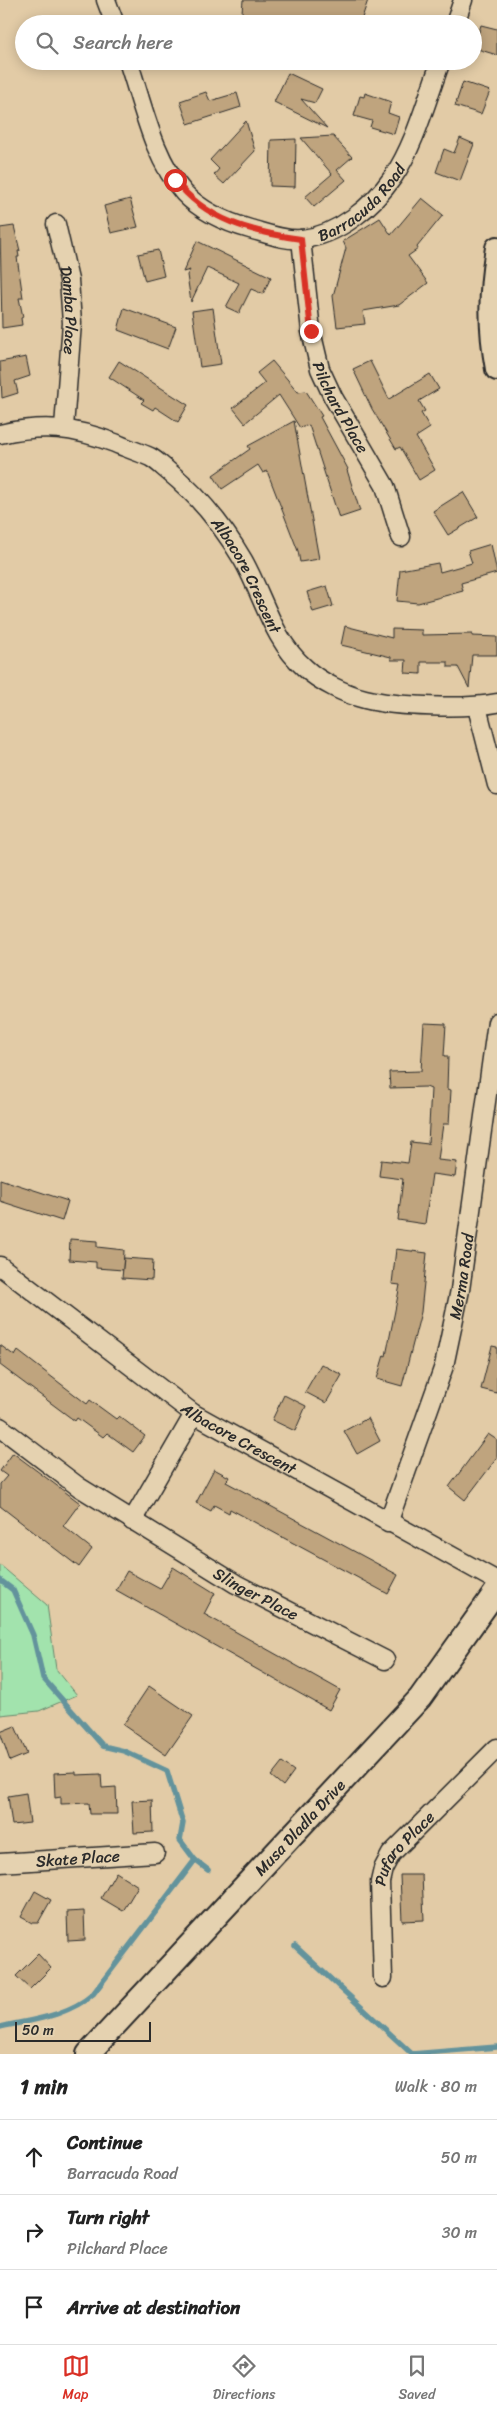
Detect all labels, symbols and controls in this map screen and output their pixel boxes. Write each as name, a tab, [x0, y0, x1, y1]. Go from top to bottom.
search box	[15, 15, 482, 70]
text: Search here	[73, 26, 173, 59]
icon: search	[33, 29, 61, 57]
street label: Barracuda Road	[313, 156, 414, 249]
route start	[164, 169, 187, 192]
street label: Damba Place	[52, 263, 87, 356]
route end	[300, 320, 323, 343]
street label: Pilchard Place	[304, 359, 377, 459]
street label: Albacore Crescent	[203, 510, 290, 639]
street label: Merma Road	[440, 1230, 482, 1322]
street label: Albacore Crescent	[174, 1394, 303, 1483]
street label: Slinger Place	[208, 1559, 304, 1628]
street label: Musa Dladla Drive	[246, 1772, 353, 1883]
street label: Pufaro Place	[365, 1803, 442, 1889]
street label: Skate Place	[35, 1841, 121, 1875]
text: 50 m	[22, 2018, 54, 2043]
scale bar	[15, 2019, 151, 2042]
text: 1 min	[20, 2068, 68, 2106]
text: Walk · 80 m	[395, 2072, 477, 2101]
text: Continue	[67, 2126, 143, 2159]
icon: ahead	[20, 2143, 48, 2171]
text: 50 m	[441, 2143, 477, 2172]
text: Barracuda Road	[67, 2159, 178, 2188]
text: Turn right	[67, 2201, 149, 2234]
icon: right	[20, 2218, 48, 2246]
text: 30 m	[442, 2218, 477, 2247]
text: Pilchard Place	[67, 2234, 168, 2263]
text: Arrive at destination	[67, 2291, 240, 2324]
icon: arrive	[20, 2293, 48, 2321]
tab: Map	[62, 2352, 90, 2407]
tab: Directions	[213, 2352, 275, 2407]
tab: Saved	[399, 2352, 435, 2407]

